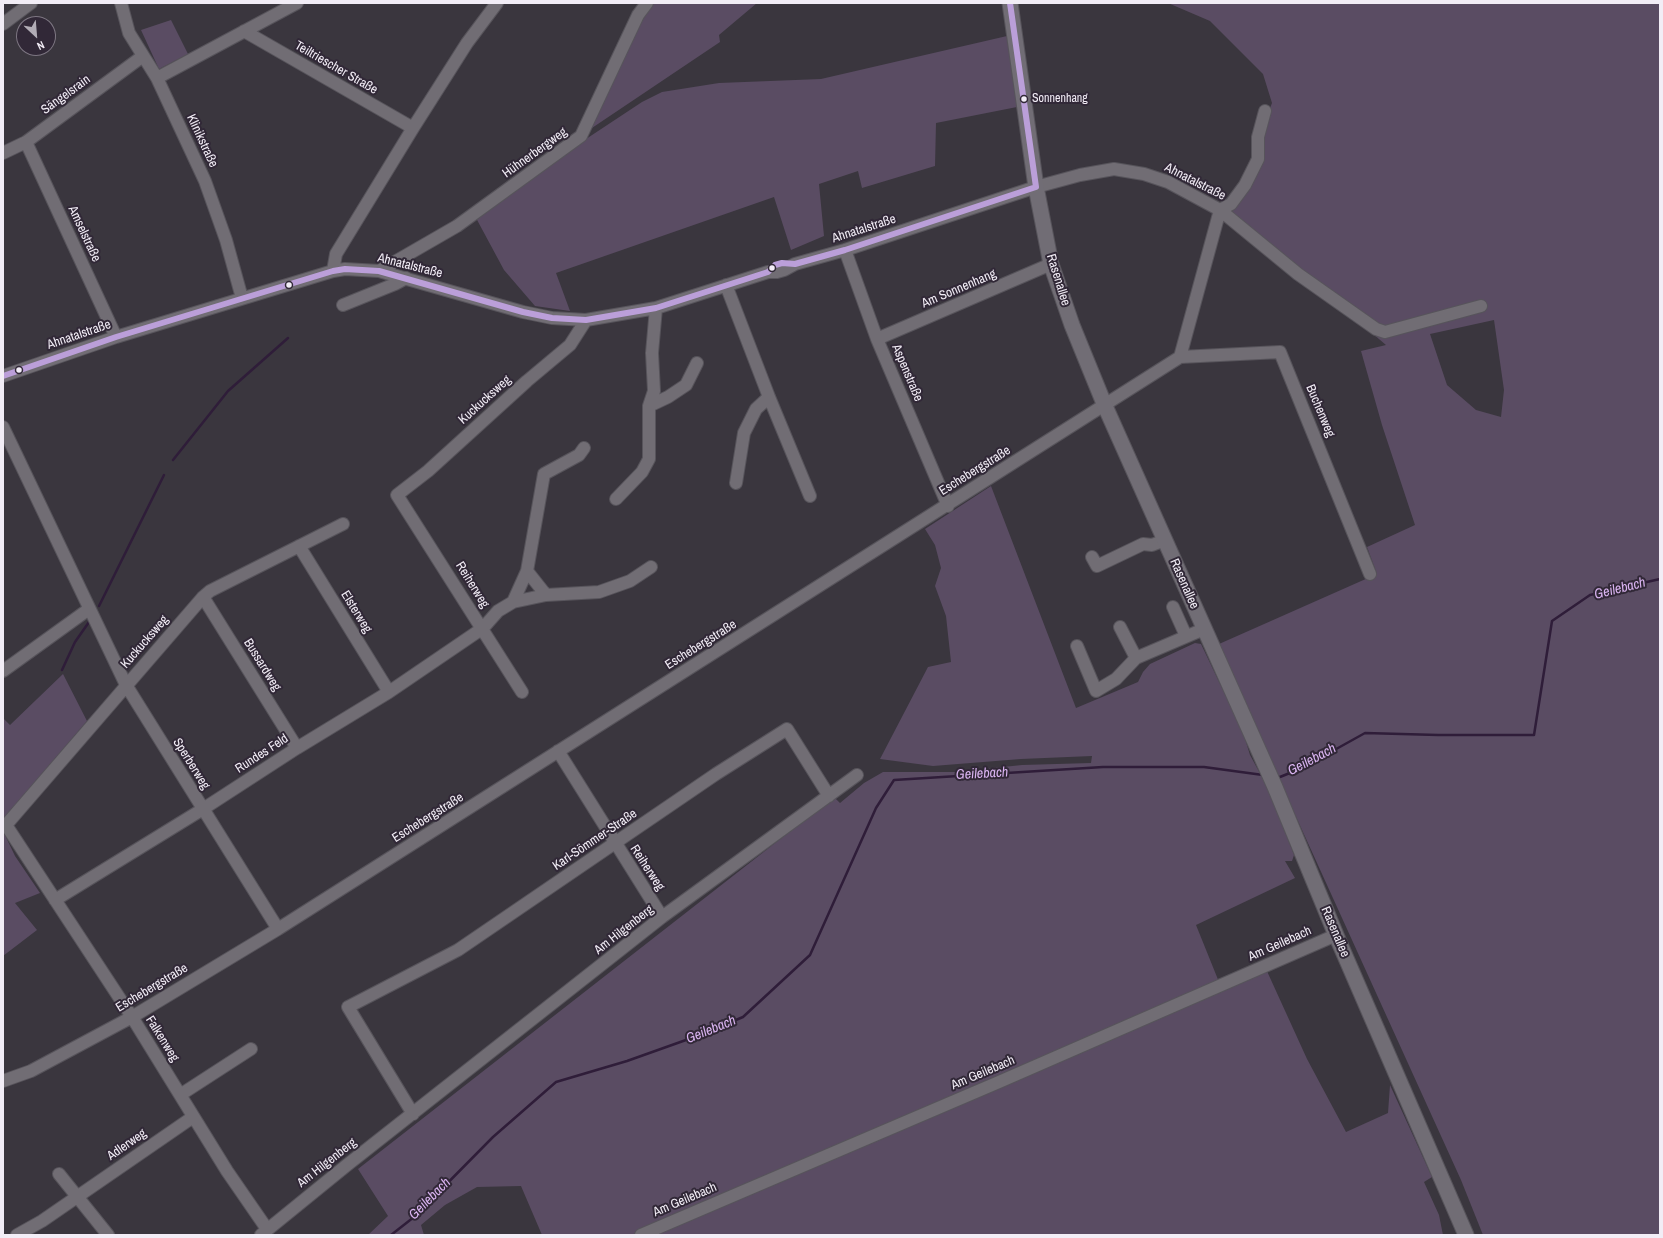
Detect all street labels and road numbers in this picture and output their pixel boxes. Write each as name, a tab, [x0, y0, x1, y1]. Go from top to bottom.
street label: Teiltriescher Straße	[292, 38, 380, 98]
street label: Sängelsrain	[38, 72, 94, 118]
street label: Klinikstraße	[183, 112, 221, 170]
street label: Hühnerbergweg	[500, 124, 570, 182]
street label: Ahnatalstraße	[1162, 160, 1228, 204]
street label: Amselstraße	[64, 204, 104, 264]
street label: Ahnatalstraße	[830, 211, 898, 247]
street label: Ahnatalstraße	[376, 250, 444, 282]
street label: Rasenallee	[1043, 252, 1073, 308]
street label: Am Sonnenhang	[919, 266, 999, 312]
street label: Ahnatalstraße	[45, 317, 113, 353]
street label: Aspenstraße	[888, 342, 926, 404]
street label: Kuckucksweg	[456, 372, 514, 428]
street label: Buchenweg	[1302, 382, 1338, 440]
street label: Eschebergstraße	[936, 443, 1014, 499]
street label: Rasenallee	[1166, 556, 1202, 612]
street label: Reiherweg	[452, 559, 492, 611]
street label: Elsterweg	[337, 588, 375, 636]
street label: Kuckucksweg	[118, 612, 172, 672]
street label: Eschebergstraße	[662, 617, 740, 673]
street label: Bussardweg	[240, 636, 284, 694]
street label: Rundes Feld	[233, 731, 291, 777]
street label: Sperberweg	[169, 735, 213, 793]
street label: Eschebergstraße	[389, 790, 467, 846]
street label: Karl-Sömmer-Straße	[550, 806, 640, 874]
street label: Reiherweg	[626, 842, 668, 894]
street label: Am Hilgenberg	[591, 902, 657, 958]
street label: Rasenallee	[1317, 904, 1353, 960]
street label: Am Geilebach	[1246, 923, 1314, 965]
street label: Eschebergstraße	[113, 960, 191, 1016]
street label: Falkenweg	[142, 1013, 182, 1065]
street label: Am Geilebach	[949, 1053, 1017, 1093]
street label: Adlerweg	[104, 1126, 150, 1164]
street label: Am Hilgenberg	[294, 1135, 360, 1191]
street label: Am Geilebach	[651, 1180, 719, 1220]

